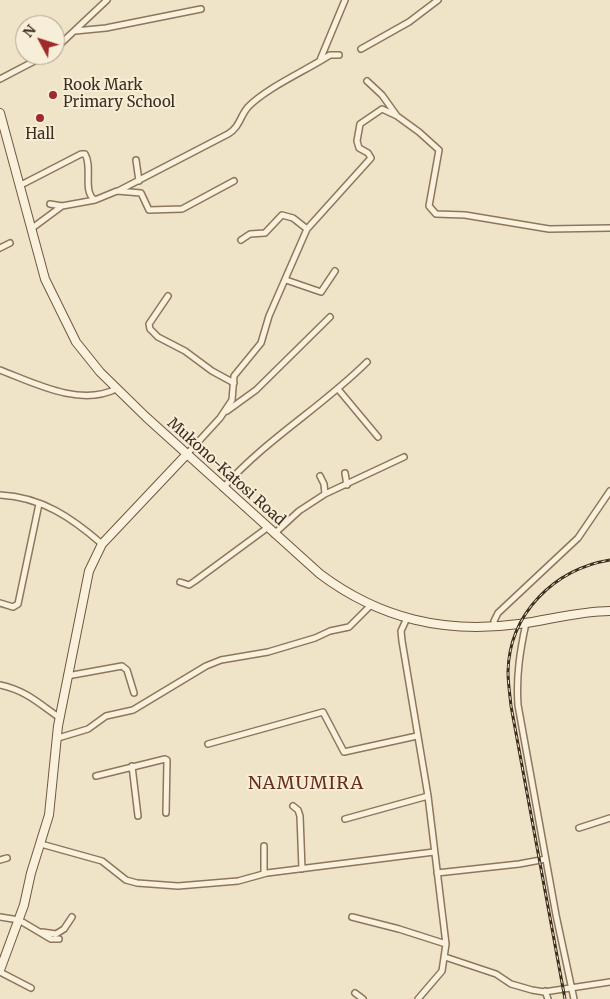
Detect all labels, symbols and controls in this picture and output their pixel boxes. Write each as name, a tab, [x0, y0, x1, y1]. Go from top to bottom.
north arrow	[15, 15, 65, 65]
text: N	[19, 21, 40, 41]
place label: Rook Mark Primary School	[63, 77, 175, 112]
marker: Rook Mark Primary School	[47, 89, 59, 101]
marker: Hall	[34, 112, 46, 124]
place label: Hall	[25, 126, 55, 144]
street label: Mukono-Katosi Road	[163, 414, 289, 530]
district label: NAMUMIRA	[247, 773, 365, 795]

